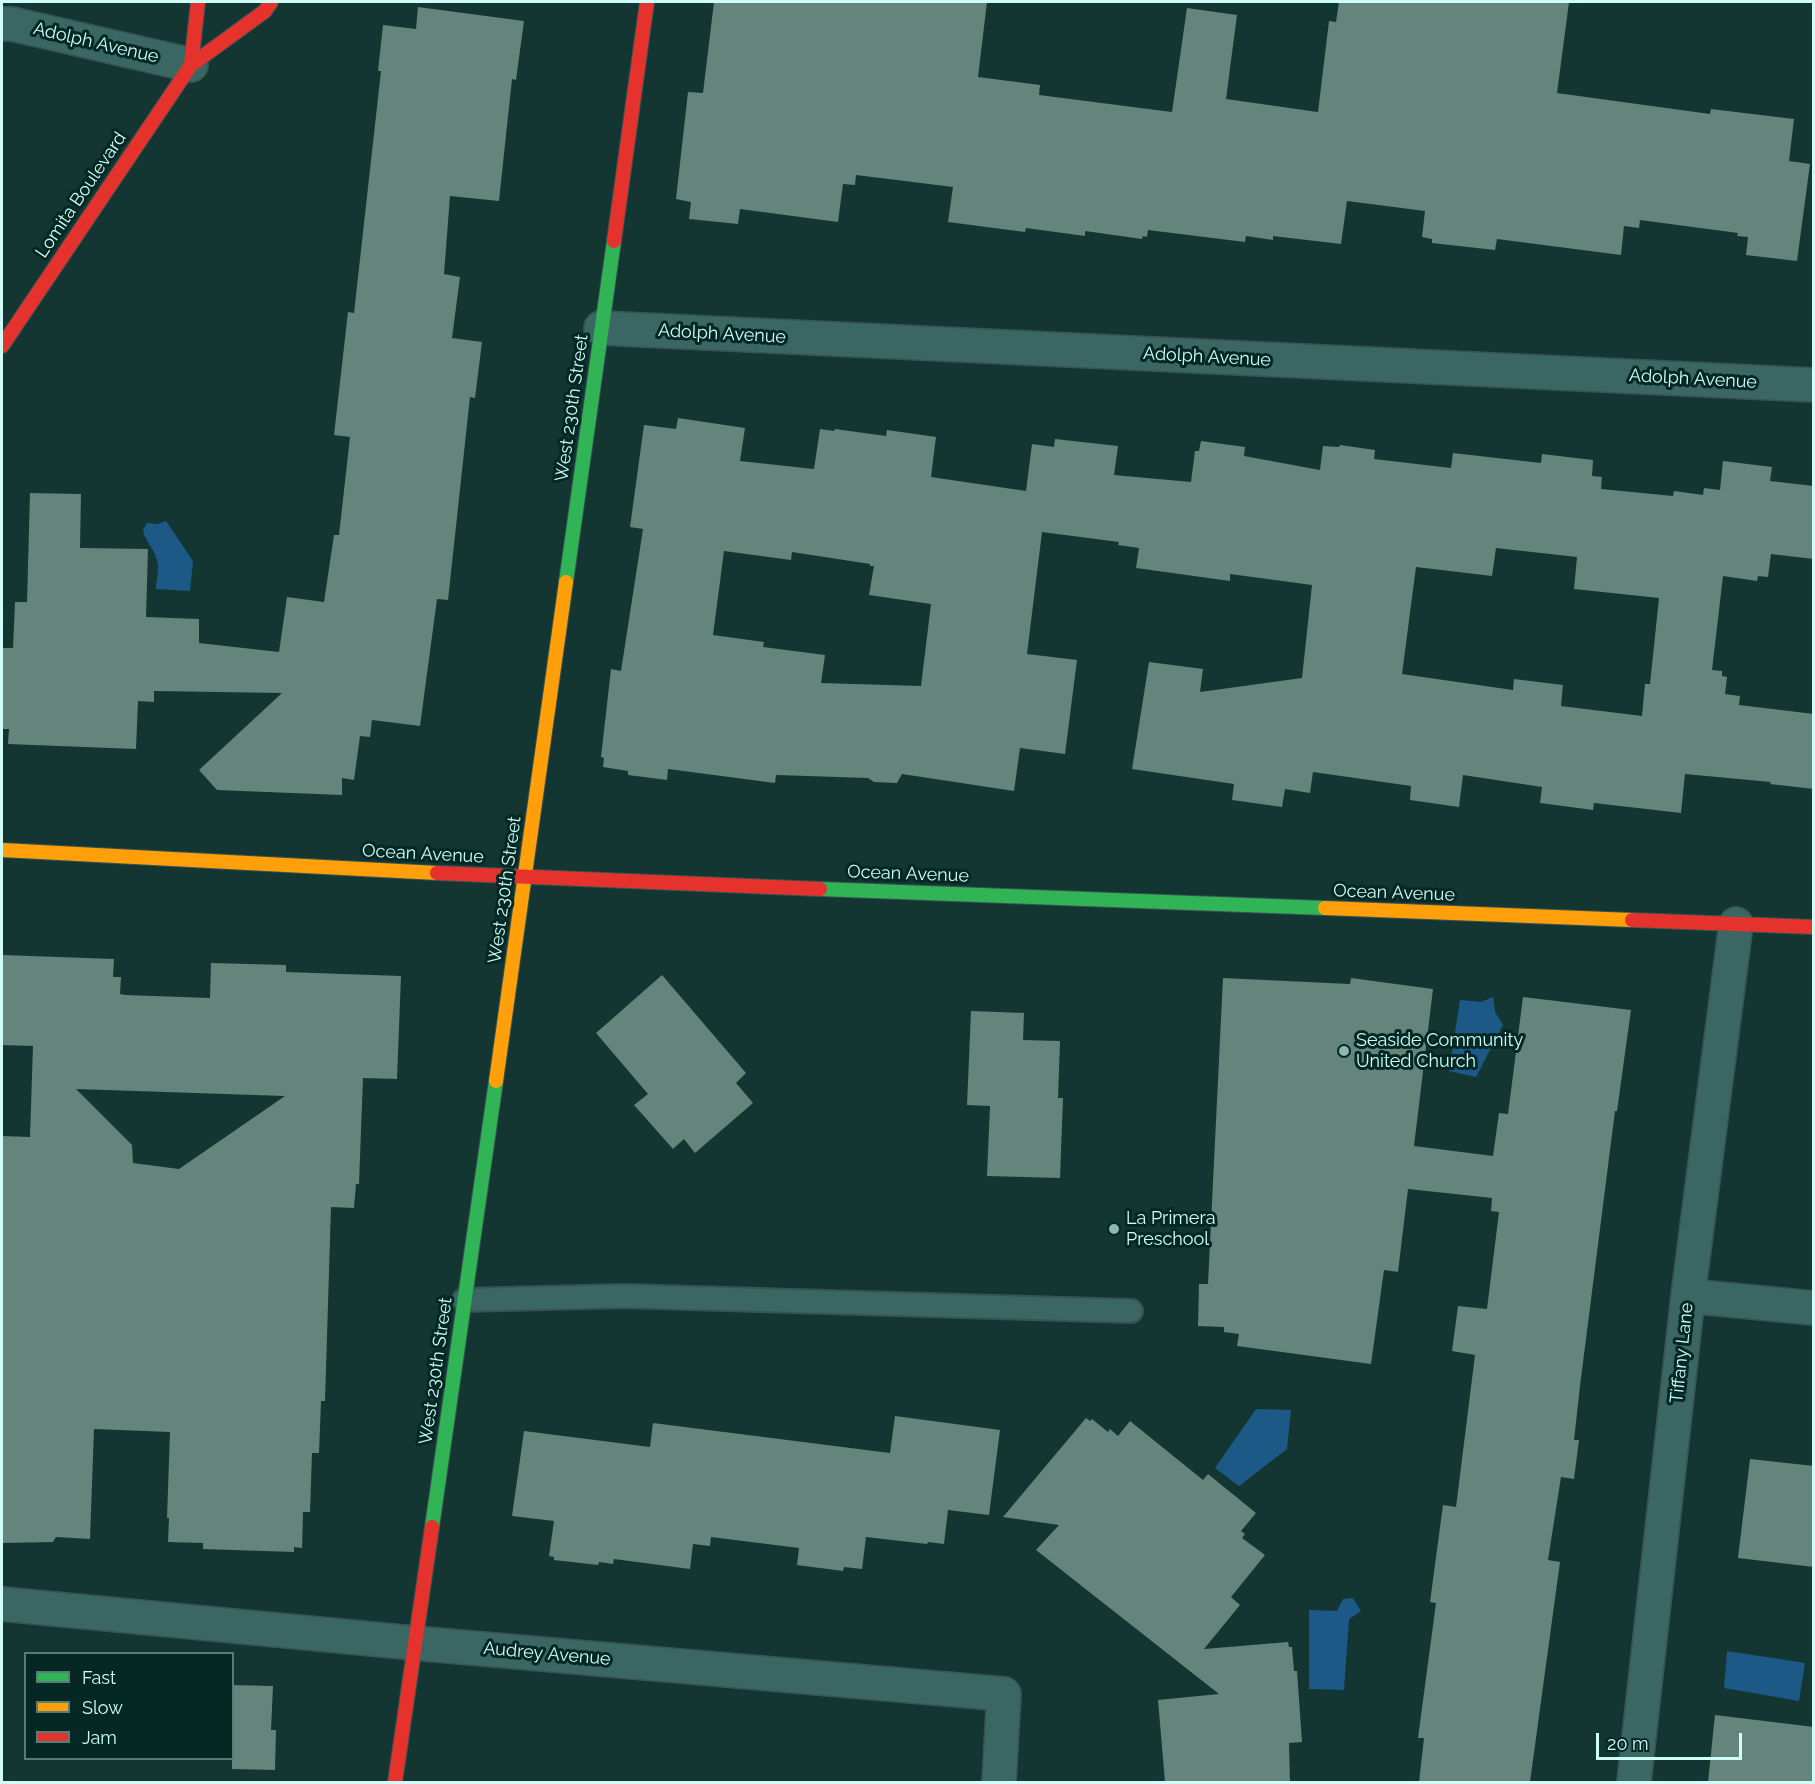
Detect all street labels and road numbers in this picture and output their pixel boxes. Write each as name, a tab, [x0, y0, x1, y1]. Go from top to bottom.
street label: Adolph Avenue	[31, 18, 161, 68]
street label: Lomita Boulevard	[31, 128, 131, 262]
street label: Adolph Avenue	[657, 320, 787, 348]
street label: West 230th Street	[551, 333, 593, 483]
street label: Adolph Avenue	[1142, 343, 1272, 371]
street label: Adolph Avenue	[1628, 365, 1758, 393]
street label: West 230th Street	[484, 815, 526, 965]
street label: Ocean Avenue	[362, 840, 484, 868]
street label: Ocean Avenue	[847, 861, 969, 887]
street label: Ocean Avenue	[1333, 880, 1455, 906]
street label: West 230th Street	[415, 1296, 457, 1446]
street label: Tiffany Lane	[1666, 1302, 1698, 1404]
street label: Audrey Avenue	[482, 1638, 612, 1670]

